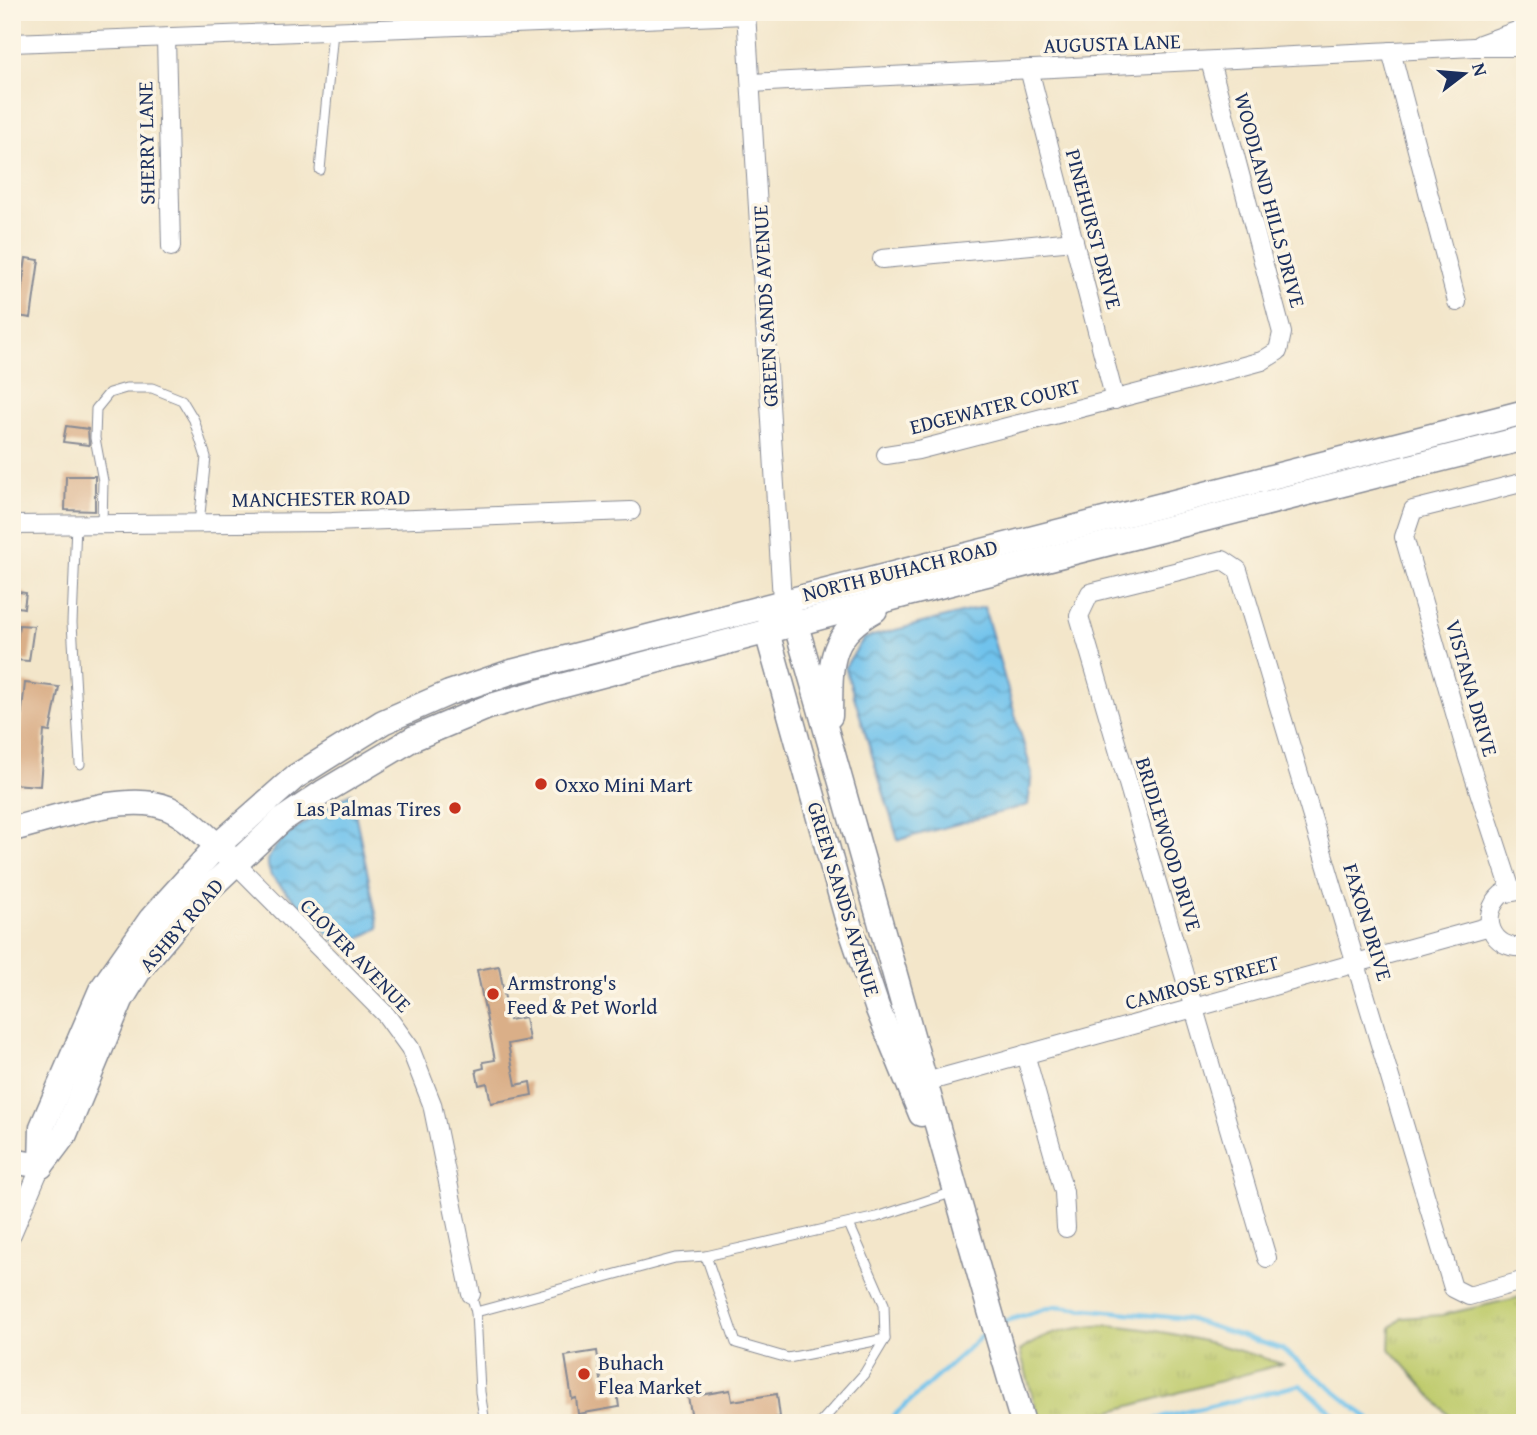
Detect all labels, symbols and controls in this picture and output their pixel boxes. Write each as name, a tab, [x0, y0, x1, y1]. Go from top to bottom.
street label: AUGUSTA LANE	[1043, 25, 1182, 61]
north arrow	[1428, 38, 1498, 108]
text: N	[1465, 59, 1496, 80]
street label: SHERRY LANE	[129, 81, 163, 205]
street label: WOODLAND HILLS DRIVE	[1226, 89, 1314, 311]
street label: PINEHURST DRIVE	[1058, 146, 1130, 313]
street label: GREEN SANDS AVENUE	[744, 204, 786, 408]
street label: EDGEWATER COURT	[906, 370, 1084, 442]
street label: MANCHESTER ROAD	[231, 481, 411, 515]
street label: NORTH BUHACH ROAD	[799, 531, 1001, 609]
street label: VISTANA DRIVE	[1438, 616, 1506, 760]
street label: BRIDLEWOOD DRIVE	[1128, 753, 1210, 935]
place label: Oxxo Mini Mart	[555, 769, 693, 800]
marker: Oxxo Mini Mart	[533, 776, 549, 792]
place label: Las Palmas Tires	[297, 793, 441, 824]
street label: GREEN SANDS AVENUE	[800, 798, 888, 1001]
marker: Las Palmas Tires	[447, 800, 463, 816]
street label: FAXON DRIVE	[1335, 859, 1401, 985]
street label: ASHBY ROAD	[131, 871, 231, 979]
street label: CLOVER AVENUE	[293, 891, 419, 1019]
street label: CAMROSE STREET	[1122, 946, 1283, 1017]
place label: Armstrong's Feed & Pet World	[507, 967, 658, 1022]
marker: Armstrong's Feed & Pet World	[485, 986, 501, 1002]
place label: Buhach Flea Market	[598, 1347, 702, 1402]
marker: Buhach Flea Market	[576, 1366, 592, 1382]

